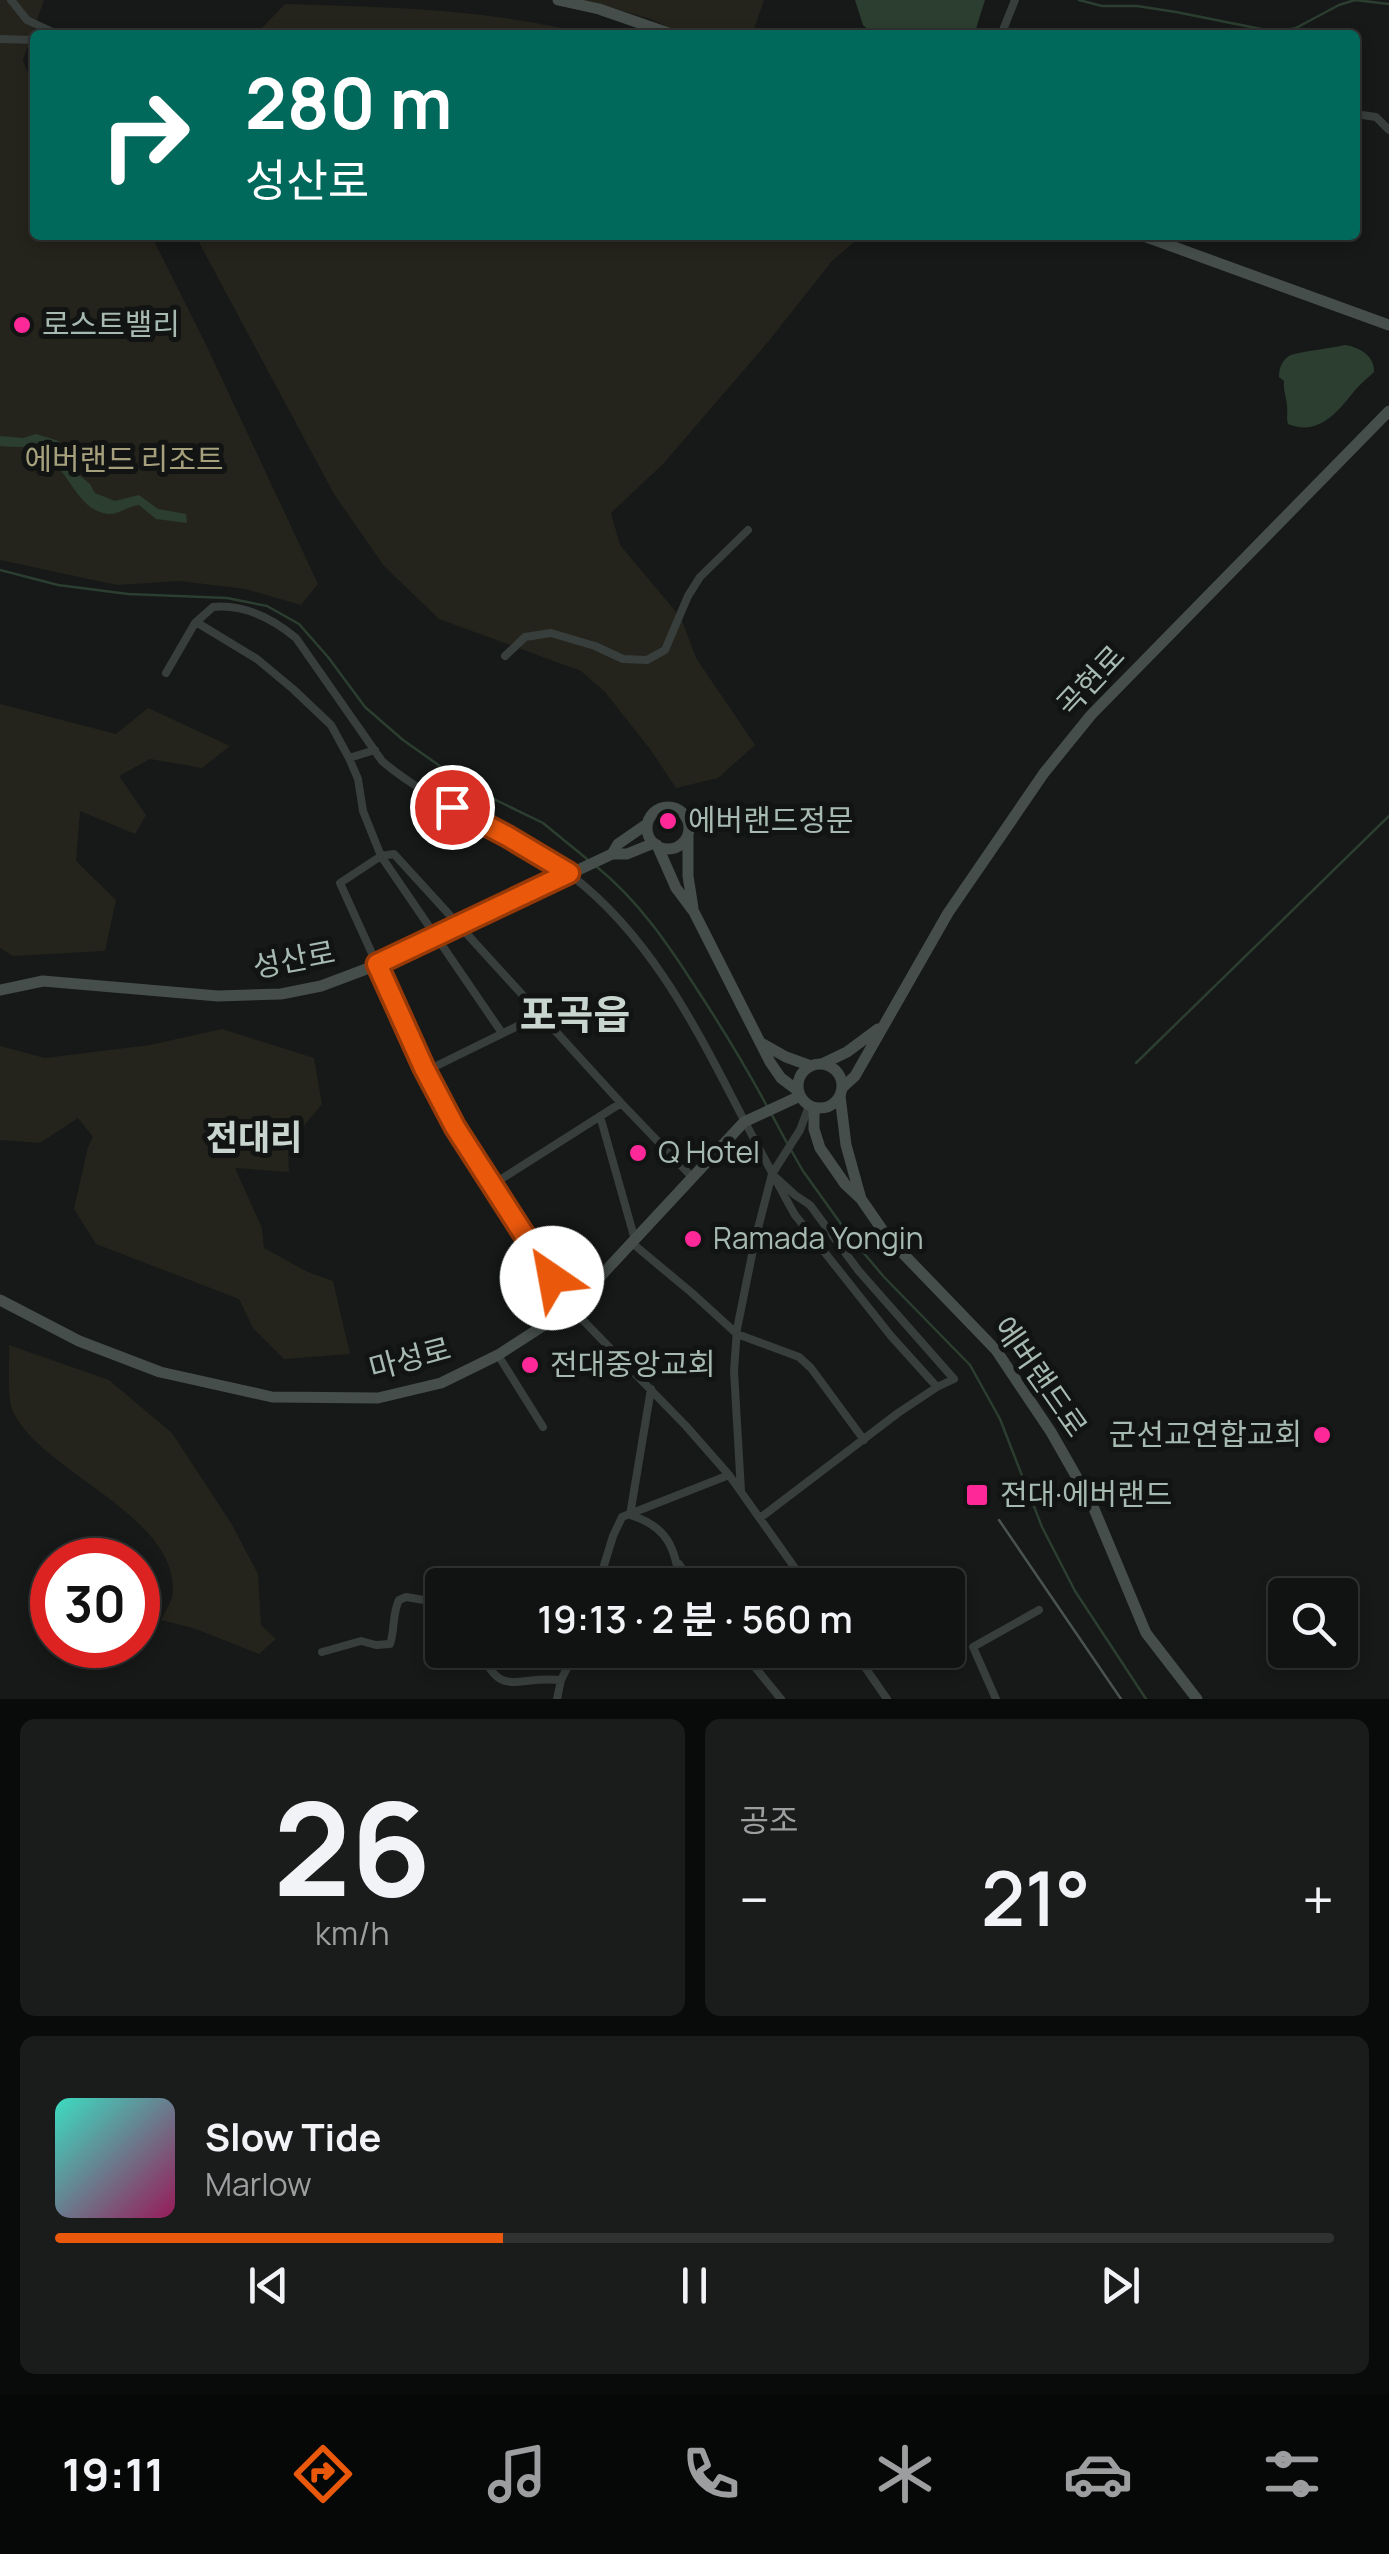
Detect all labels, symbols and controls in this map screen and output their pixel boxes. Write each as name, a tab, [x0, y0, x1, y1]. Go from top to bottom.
text: 280 m	[245, 54, 453, 150]
icon: right	[80, 70, 210, 200]
text: 성산로	[245, 149, 369, 211]
place label: 로스트밸리	[42, 303, 180, 344]
marker: 로스트밸리	[11, 314, 33, 336]
park label: 에버랜드 리조트	[24, 438, 224, 479]
street label: 곡현로	[1047, 636, 1133, 724]
pin	[410, 765, 495, 850]
icon: arrive	[425, 780, 480, 835]
place label: 에버랜드정문	[688, 799, 854, 840]
marker: 에버랜드정문	[657, 810, 679, 832]
street label: 성산로	[249, 931, 338, 987]
district label: 포곡읍	[520, 986, 630, 1041]
district label: 전대리	[206, 1113, 302, 1161]
place label: Q Hotel	[658, 1131, 760, 1172]
marker: Q Hotel	[627, 1142, 649, 1164]
place label: Ramada Yongin	[713, 1217, 924, 1258]
position arrow	[500, 1226, 604, 1330]
marker: Ramada Yongin	[682, 1228, 704, 1250]
street label: 에버랜드로	[985, 1308, 1098, 1444]
street label: 마성로	[364, 1327, 455, 1388]
place label: 전대중앙교회	[550, 1343, 716, 1384]
marker: 전대중앙교회	[519, 1354, 541, 1376]
place label: 군선교연합교회	[1109, 1413, 1302, 1454]
marker: 군선교연합교회	[1311, 1424, 1333, 1446]
place label: 전대·에버랜드	[1000, 1473, 1172, 1514]
marker: 전대·에버랜드	[964, 1482, 990, 1508]
speed limit sign: 30	[30, 1538, 160, 1668]
map controls	[1268, 1578, 1358, 1668]
button: search	[1268, 1578, 1358, 1668]
text: 19:13 · 2 분 · 560 m	[537, 1592, 853, 1644]
text: 26	[273, 1757, 431, 1935]
text: 공조	[740, 1798, 798, 1842]
text: 21°	[981, 1846, 1090, 1949]
text: −	[740, 1861, 769, 1937]
text: +	[1302, 1861, 1334, 1937]
text: km/h	[315, 1911, 389, 1955]
text: Slow Tide	[205, 2110, 382, 2162]
text: Marlow	[205, 2162, 312, 2206]
icon: previous	[241, 2258, 296, 2313]
icon: pause	[667, 2258, 722, 2313]
icon: next	[1093, 2258, 1148, 2313]
icon: directions	[288, 2439, 358, 2509]
icon: music	[482, 2439, 552, 2509]
icon: phone	[676, 2439, 746, 2509]
icon: climate	[870, 2439, 940, 2509]
icon: car	[1063, 2439, 1133, 2509]
icon: filters	[1257, 2439, 1327, 2509]
text: 19:11	[62, 2443, 164, 2505]

